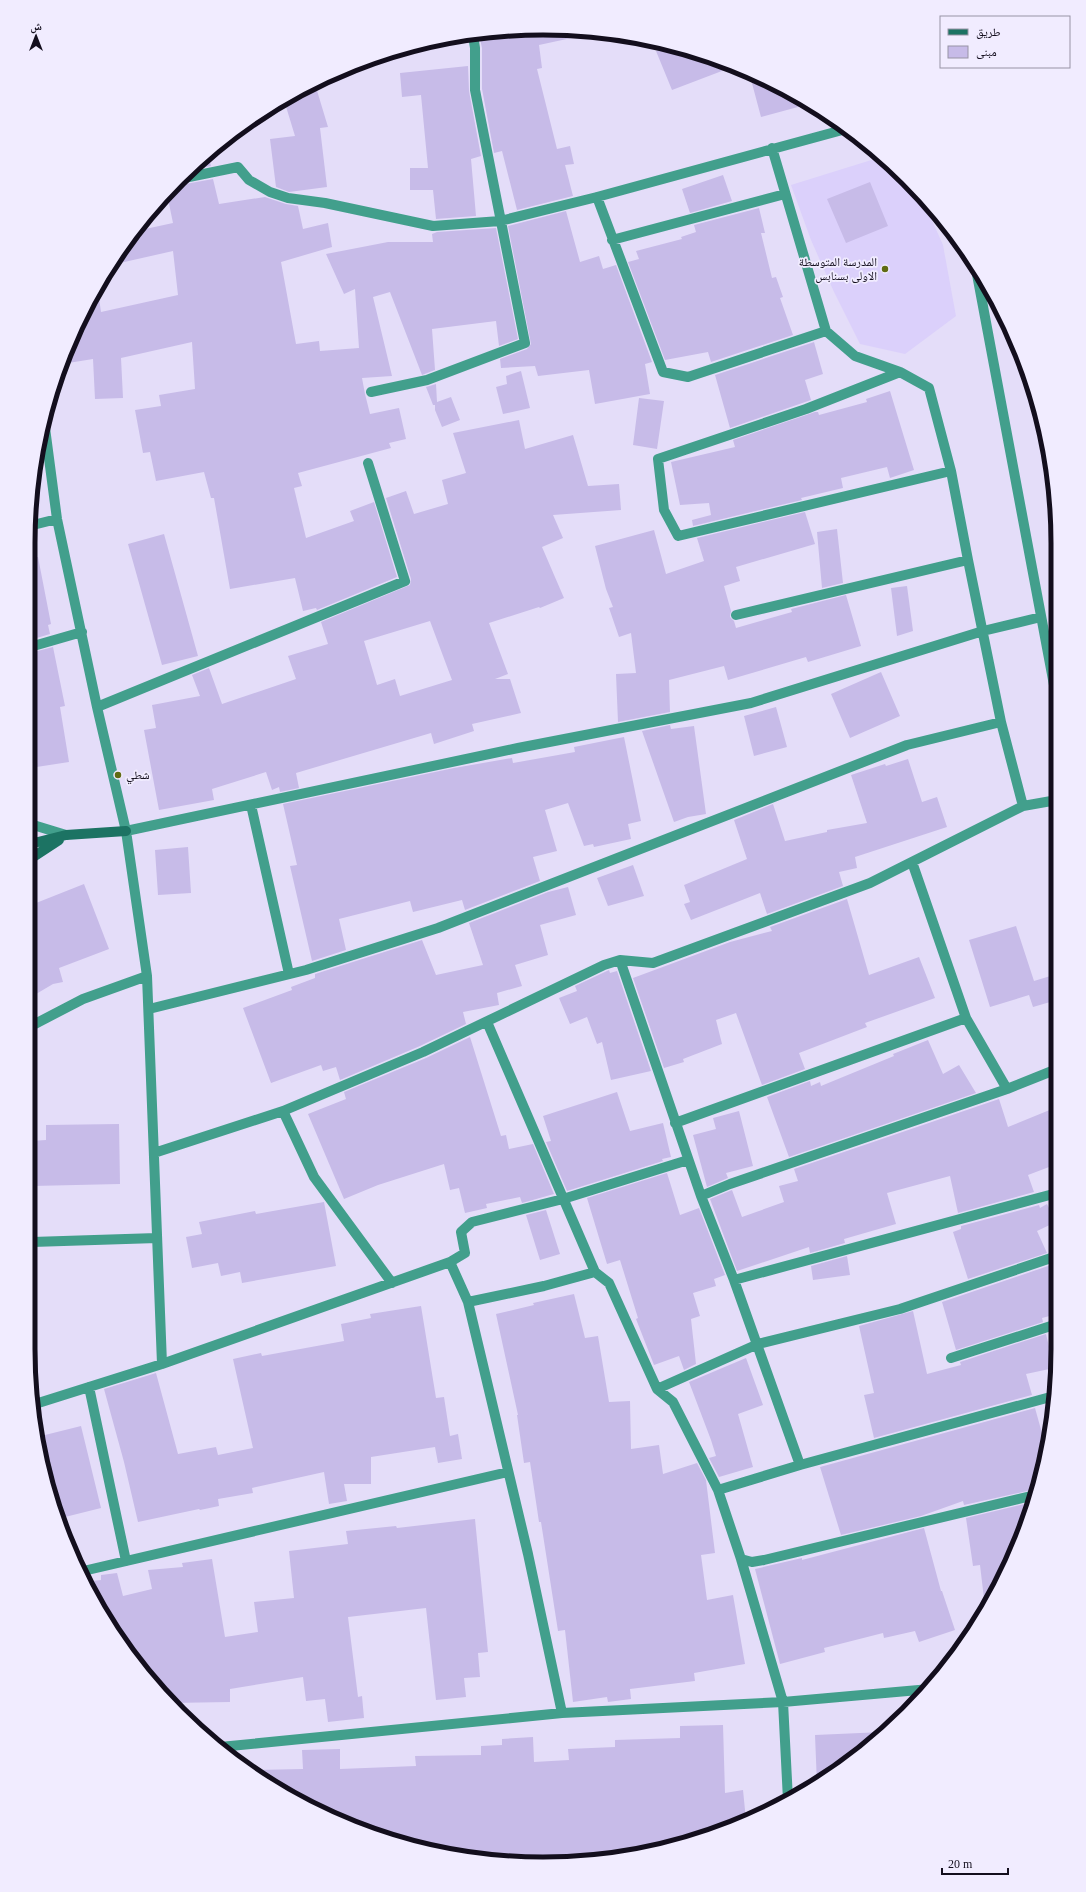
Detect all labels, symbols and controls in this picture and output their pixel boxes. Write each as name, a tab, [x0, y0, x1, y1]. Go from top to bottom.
north arrow	[16, 16, 56, 56]
legend	[940, 16, 1070, 68]
text: ش	[30, 20, 42, 34]
text: طريق	[976, 25, 1001, 39]
text: مبنى	[976, 45, 997, 59]
place label: المدرسة المتوسطة الاولى بسنابس	[799, 255, 877, 283]
marker: المدرسة المتوسطة الاولى بسنابس	[880, 264, 890, 274]
place label: شطي	[126, 768, 150, 785]
marker: شطي	[113, 770, 123, 780]
scale bar	[942, 1850, 1008, 1876]
text: 20 m	[948, 1857, 973, 1871]

